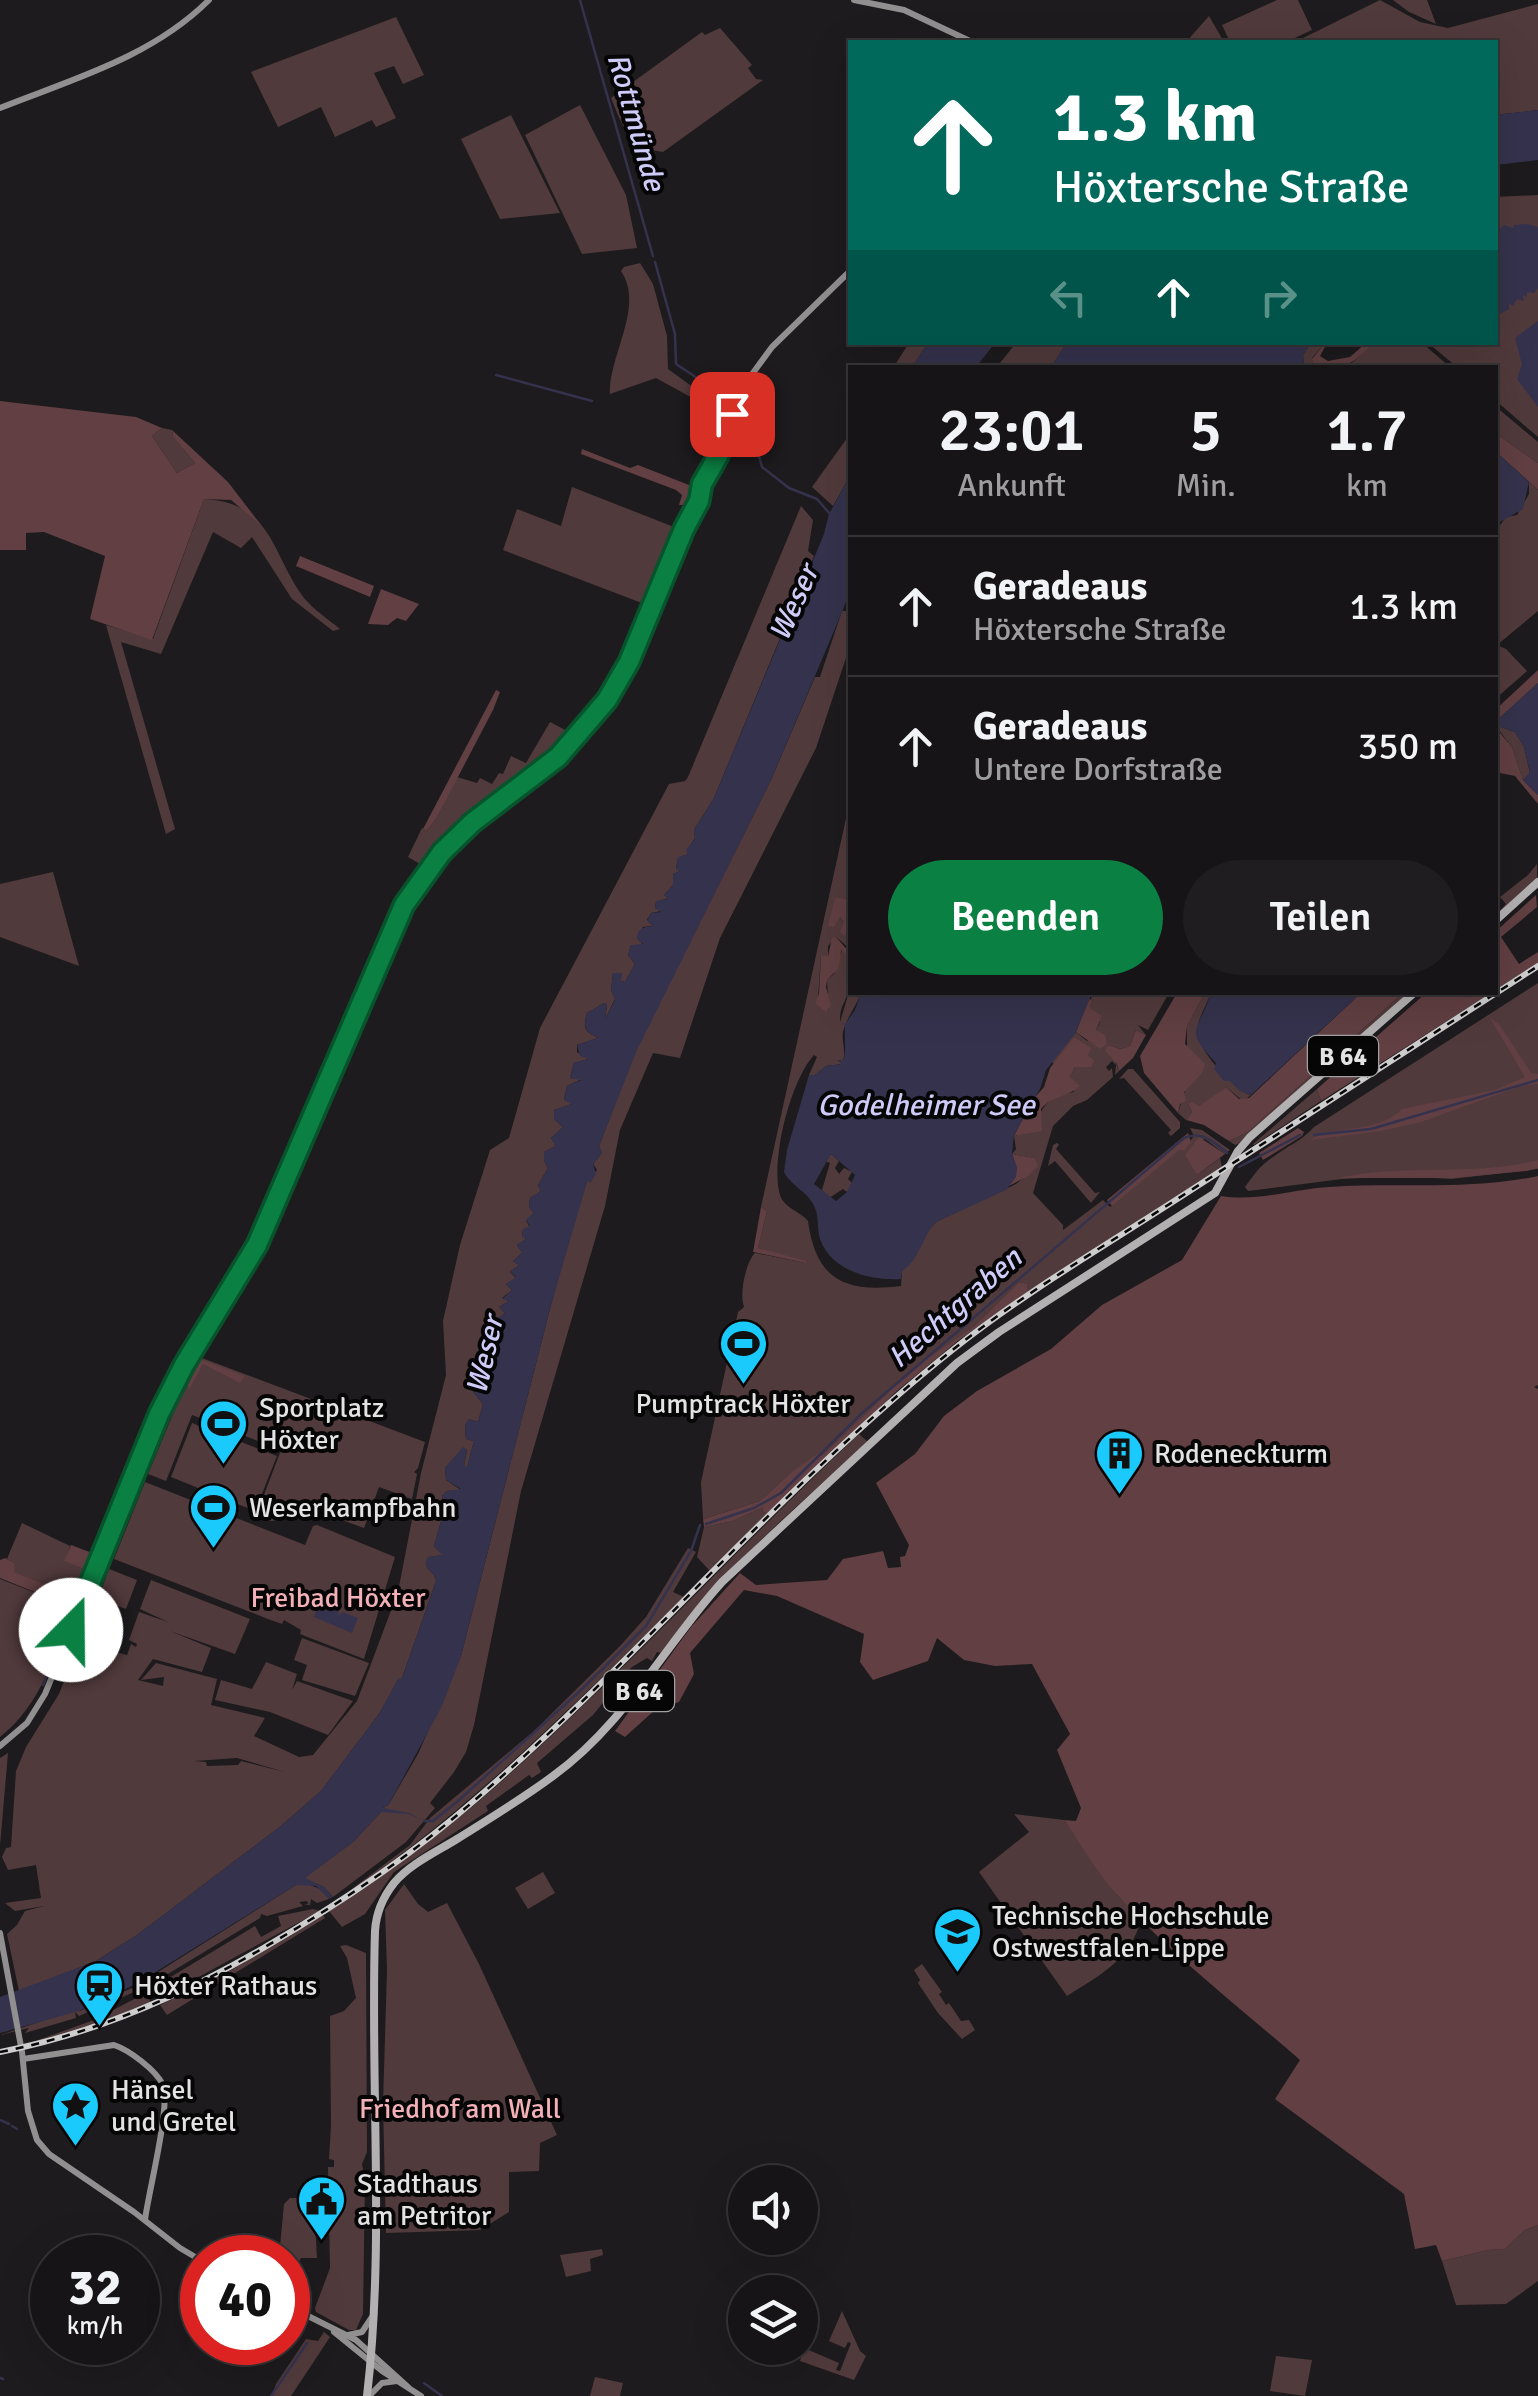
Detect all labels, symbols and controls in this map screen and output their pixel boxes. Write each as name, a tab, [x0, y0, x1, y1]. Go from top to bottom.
water label: Rottmünde	[599, 49, 674, 197]
text: 1.3 km	[1053, 74, 1257, 160]
icon: ahead	[888, 80, 1018, 210]
text: Höxtersche Straße	[1053, 160, 1410, 215]
icon: left	[1041, 270, 1096, 325]
icon: ahead	[1146, 270, 1201, 325]
icon: right	[1251, 270, 1306, 325]
pin	[690, 372, 775, 457]
icon: arrive	[705, 387, 760, 442]
text: 23:01	[938, 394, 1085, 468]
text: 5	[1189, 394, 1222, 468]
text: 1.7	[1326, 394, 1408, 468]
text: Ankunft	[958, 466, 1066, 505]
text: Min.	[1175, 466, 1236, 505]
text: km	[1346, 466, 1388, 505]
water label: Weser	[761, 556, 828, 646]
text: Geradeaus	[973, 563, 1147, 610]
icon: ahead	[888, 579, 943, 634]
text: 1.3 km	[1349, 583, 1458, 630]
text: Höxtersche Straße	[973, 610, 1227, 649]
text: Geradeaus	[973, 703, 1147, 750]
icon: ahead	[888, 719, 943, 774]
text: 350 m	[1358, 723, 1458, 770]
text: Untere Dorfstraße	[973, 750, 1223, 789]
button: Beenden	[888, 860, 1163, 975]
button: Teilen	[1183, 860, 1458, 975]
road number: B 64	[1308, 1036, 1378, 1076]
water label: Godelheimer See	[817, 1087, 1037, 1124]
water label: Hechtgraben	[881, 1239, 1031, 1376]
water label: Weser	[458, 1309, 513, 1397]
sports icon: Pumptrack Höxter	[717, 1318, 769, 1386]
place label: Pumptrack Höxter	[635, 1387, 851, 1421]
place label: Sportplatz Höxter	[259, 1391, 384, 1457]
sports icon: Sportplatz Höxter	[198, 1398, 250, 1466]
building icon: Rodeneckturm	[1093, 1428, 1145, 1496]
place label: Rodeneckturm	[1154, 1437, 1328, 1471]
sports icon: Weserkampfbahn	[188, 1482, 240, 1550]
place label: Weserkampfbahn	[249, 1491, 457, 1525]
position arrow	[19, 1578, 123, 1682]
park label: Freibad Höxter	[251, 1581, 426, 1615]
road number: B 64	[604, 1671, 674, 1711]
place label: Technische Hochschule Ostwestfalen-Lippe	[992, 1899, 1270, 1965]
school or university icon: Technische Hochschule Ostwestfalen-Lippe	[931, 1906, 983, 1974]
station icon: Höxter Rathaus	[73, 1960, 125, 2028]
place label: Höxter Rathaus	[134, 1969, 317, 2003]
place label: Hänsel und Gretel	[111, 2073, 236, 2139]
place icon: Hänsel und Gretel	[50, 2080, 102, 2148]
park label: Friedhof am Wall	[359, 2092, 561, 2126]
map controls	[728, 2165, 818, 2365]
button: sound	[728, 2165, 818, 2255]
place label: Stadthaus am Petritor	[357, 2167, 492, 2233]
public building icon: Stadthaus am Petritor	[296, 2174, 348, 2242]
speed limit sign: 40	[180, 2235, 310, 2365]
text: 32	[68, 2257, 122, 2319]
button: layers	[728, 2275, 818, 2365]
text: km/h	[67, 2310, 123, 2341]

